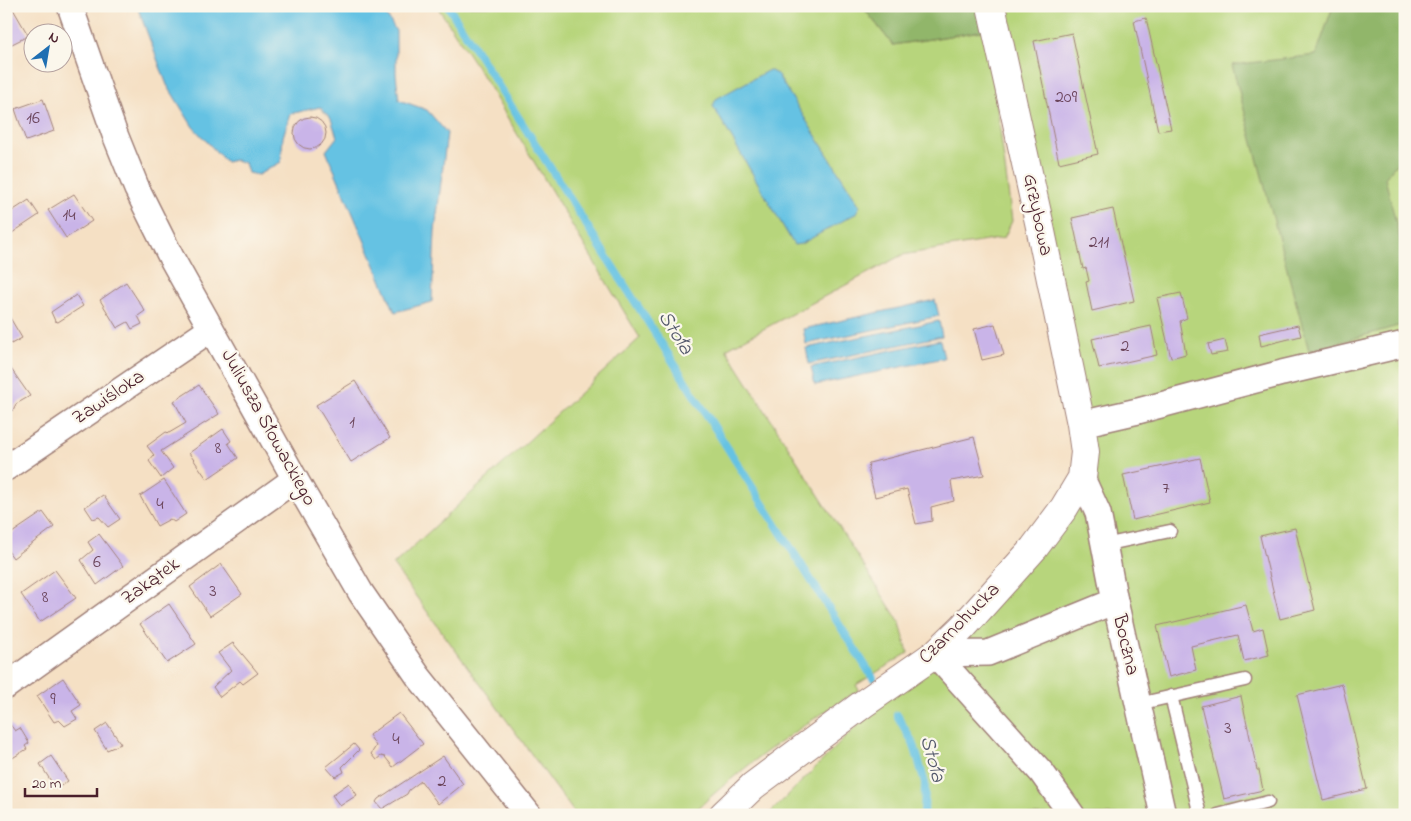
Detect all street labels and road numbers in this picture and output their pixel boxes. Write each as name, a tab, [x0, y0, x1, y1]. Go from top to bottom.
street label: Grzybowa	[1014, 171, 1060, 259]
street label: Juliusza Słowackiego	[212, 344, 323, 512]
street label: Zawiśloka	[67, 363, 151, 433]
street label: Zakątek	[116, 551, 186, 613]
street label: Czarnohucka	[913, 577, 1007, 671]
street label: Boczna	[1104, 611, 1146, 678]

